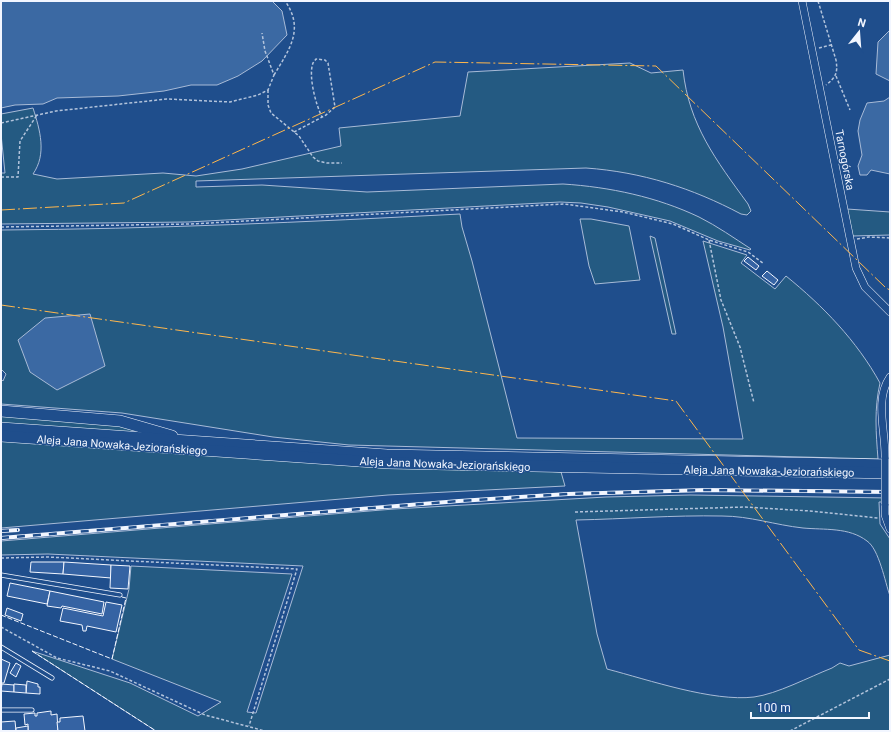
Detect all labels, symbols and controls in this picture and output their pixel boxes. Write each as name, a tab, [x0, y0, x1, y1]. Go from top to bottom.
north arrow	[839, 12, 879, 52]
text: N	[856, 16, 868, 30]
street label: Tarnogórska	[832, 129, 857, 191]
street label: Aleja Jana Nowaka-Jeziorańskiego	[36, 433, 208, 458]
street label: Aleja Jana Nowaka-Jeziorańskiego	[359, 455, 531, 474]
street label: Aleja Jana Nowaka-Jeziorańskiego	[683, 464, 855, 479]
scale bar	[751, 694, 869, 720]
text: 100 m	[757, 701, 791, 715]

